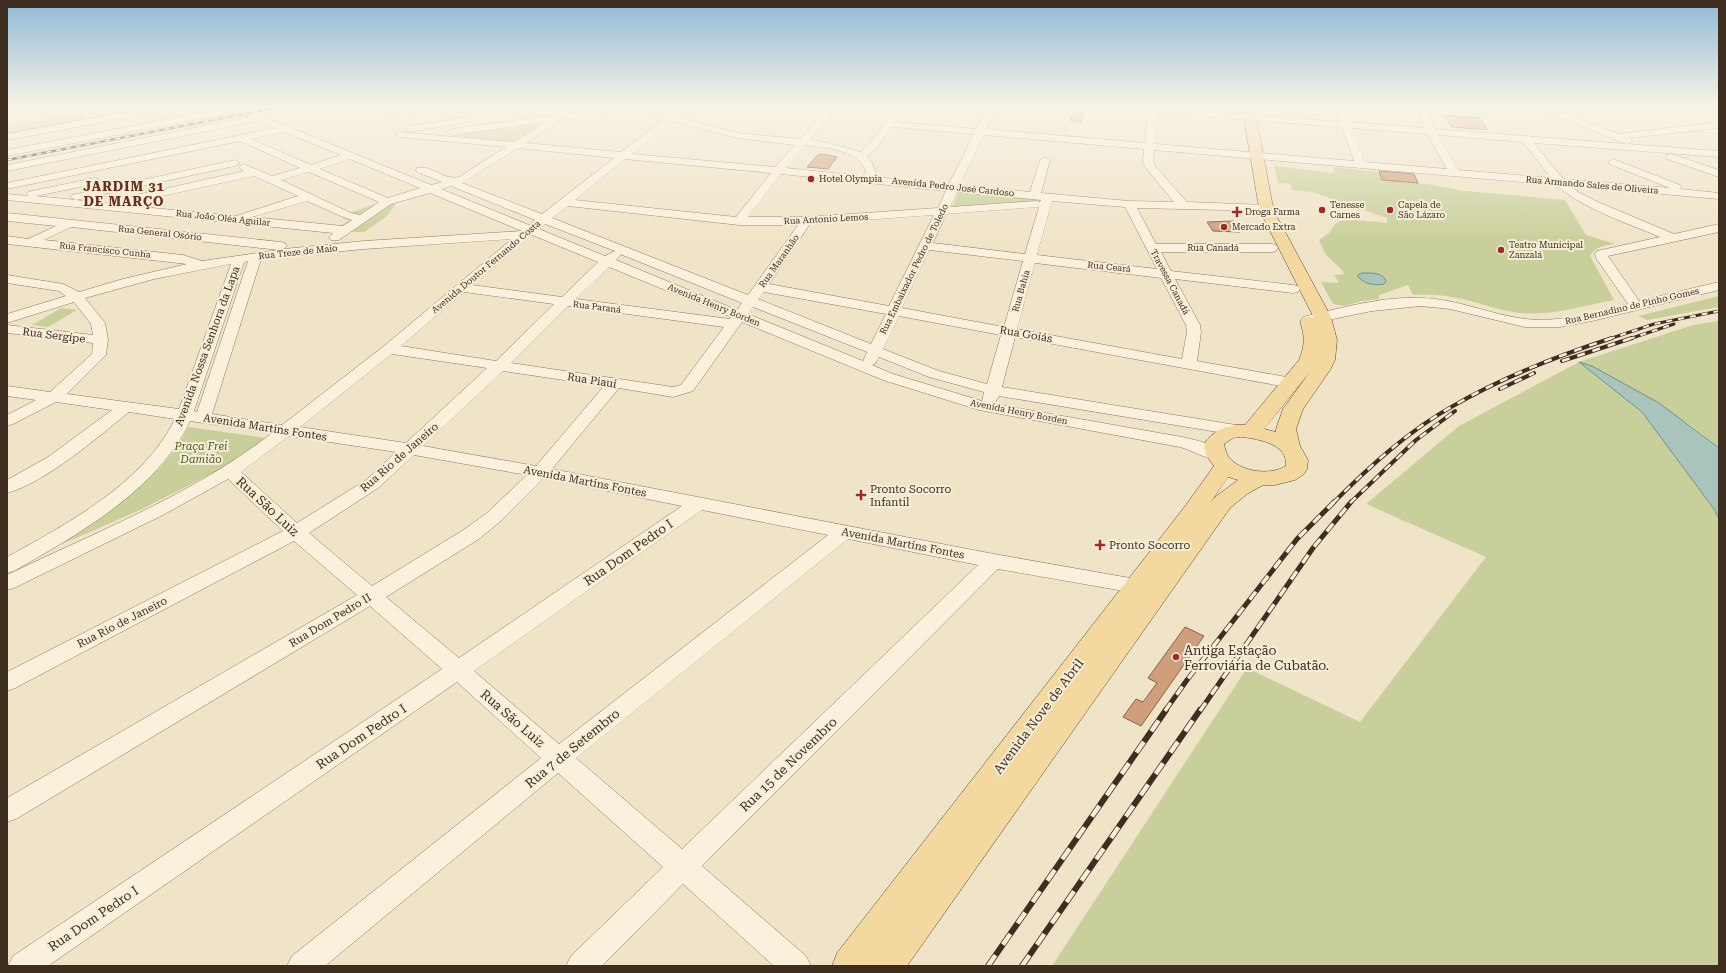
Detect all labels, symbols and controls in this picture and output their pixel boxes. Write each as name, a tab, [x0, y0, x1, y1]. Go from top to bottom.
marker: Hotel Olympia	[806, 174, 816, 184]
place label: Hotel Olympia	[819, 174, 882, 184]
street label: Rua Armando Sales de Oliveira	[1525, 174, 1659, 196]
street label: Avenida Pedro José Cardoso	[891, 176, 1015, 198]
district label: JARDIM 31 DE MARÇO	[83, 179, 165, 209]
place label: Tenesse Carnes	[1330, 200, 1365, 220]
place label: Capela de São Lázaro	[1398, 200, 1445, 220]
street label: Rua Embaixador Pedro de Toledo	[878, 202, 950, 336]
marker: Tenesse Carnes	[1317, 205, 1327, 215]
marker: Capela de São Lázaro	[1385, 205, 1395, 215]
marker: Droga Farma	[1232, 207, 1242, 217]
place label: Droga Farma	[1245, 207, 1300, 217]
street label: Rua João Oléa Aguilar	[175, 208, 271, 228]
street label: Rua Antonio Lemos	[783, 212, 869, 226]
street label: Avenida Doutor Fernando Costa	[430, 219, 542, 315]
marker: Mercado Extra	[1219, 222, 1229, 232]
place label: Mercado Extra	[1232, 222, 1296, 232]
street label: Rua General Osório	[118, 224, 203, 242]
street label: Rua Maranhão	[757, 232, 801, 289]
street label: Rua Francisco Cunha	[59, 240, 151, 260]
place label: Teatro Municipal Zanzalá	[1509, 240, 1583, 260]
street label: Rua Treze de Maio	[258, 243, 339, 261]
street label: Rua Canadá	[1187, 243, 1239, 253]
marker: Teatro Municipal Zanzalá	[1496, 245, 1506, 255]
street label: Travessa Canadá	[1149, 248, 1191, 316]
street label: Rua Ceará	[1087, 260, 1131, 274]
street label: Avenida Nossa Senhora da Lapa	[172, 264, 243, 428]
street label: Rua Bahia	[1010, 269, 1032, 313]
street label: Avenida Henry Borden	[666, 282, 762, 328]
street label: Rua Bernadino de Pinho Gomes	[1564, 286, 1700, 326]
street label: Rua Paraná	[572, 299, 622, 315]
street label: Rua Goiás	[999, 323, 1053, 346]
street label: Rua Sergípe	[22, 325, 86, 346]
street label: Rua Piauí	[566, 370, 618, 391]
street label: Avenida Henry Borden	[969, 398, 1069, 426]
street label: Avenida Martins Fontes	[202, 411, 328, 444]
street label: Rua Rio de Janeiro	[358, 420, 441, 495]
park label: Praça Frei Damião	[173, 440, 228, 466]
street label: Avenida Martins Fontes	[522, 463, 647, 500]
street label: Rua São Luiz	[233, 474, 302, 539]
place label: Pronto Socorro Infantil	[870, 483, 952, 509]
marker: Pronto Socorro Infantil	[855, 489, 867, 501]
street label: Rua Dom Pedro I	[581, 516, 676, 589]
street label: Avenida Martins Fontes	[840, 525, 965, 562]
marker: Pronto Socorro	[1094, 539, 1106, 551]
place label: Pronto Socorro	[1109, 539, 1191, 552]
street label: Rua Dom Pedro II	[287, 591, 374, 650]
street label: Rua Rio de Janeiro	[75, 594, 170, 651]
place label: Antiga Estação Ferroviária de Cubatão.	[1184, 643, 1329, 673]
marker: Antiga Estação Ferroviária de Cubatão.	[1171, 652, 1181, 662]
street label: Avenida Nove de Abril	[990, 656, 1086, 777]
street label: Rua São Luiz	[478, 686, 548, 750]
street label: Rua Dom Pedro I	[313, 701, 409, 772]
street label: Rua 7 de Setembro	[522, 706, 623, 791]
street label: Rua 15 de Novembro	[737, 714, 840, 815]
street label: Rua Dom Pedro I	[45, 883, 141, 954]

